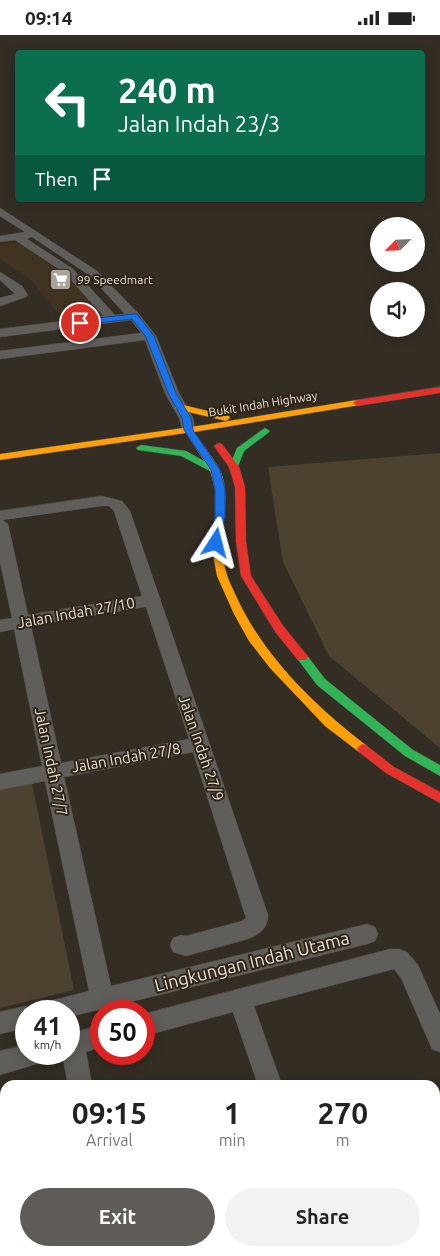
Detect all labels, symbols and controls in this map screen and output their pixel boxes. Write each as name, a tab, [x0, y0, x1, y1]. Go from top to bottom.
text: 09:14	[25, 7, 73, 29]
icon: left	[35, 70, 100, 135]
text: 240 m	[118, 70, 216, 110]
text: Jalan Indah 23/3	[118, 111, 280, 136]
icon: arrive	[88, 165, 116, 193]
text: Then	[35, 168, 78, 190]
north arrow	[370, 217, 425, 273]
map controls	[370, 217, 425, 337]
supermarket icon: 99 Speedmart	[49, 268, 73, 292]
place label: 99 Speedmart	[77, 273, 153, 286]
button: sound	[370, 282, 425, 337]
pin	[59, 302, 101, 344]
icon: arrive	[66, 309, 94, 337]
street label: Bukit Indah Highway	[208, 388, 318, 419]
position arrow	[189, 516, 241, 568]
street label: Jalan Indah 27/10	[16, 594, 136, 631]
street label: Jalan Indah 27/9	[175, 693, 228, 803]
street label: Jalan Indah 27/7	[32, 706, 71, 818]
street label: Jalan Indah 27/8	[70, 740, 182, 775]
street label: Lingkungan Indah Utama	[152, 927, 351, 995]
speed limit sign: 50	[90, 1000, 155, 1065]
text: 41	[33, 1012, 62, 1040]
text: km/h	[34, 1038, 61, 1051]
text: 09:15	[72, 1096, 147, 1130]
text: 1	[224, 1096, 241, 1130]
text: 270	[317, 1096, 368, 1130]
text: Arrival	[86, 1131, 133, 1149]
text: min	[219, 1131, 246, 1149]
text: m	[336, 1131, 350, 1149]
button: Exit	[20, 1188, 215, 1246]
button: Share	[225, 1188, 420, 1246]

